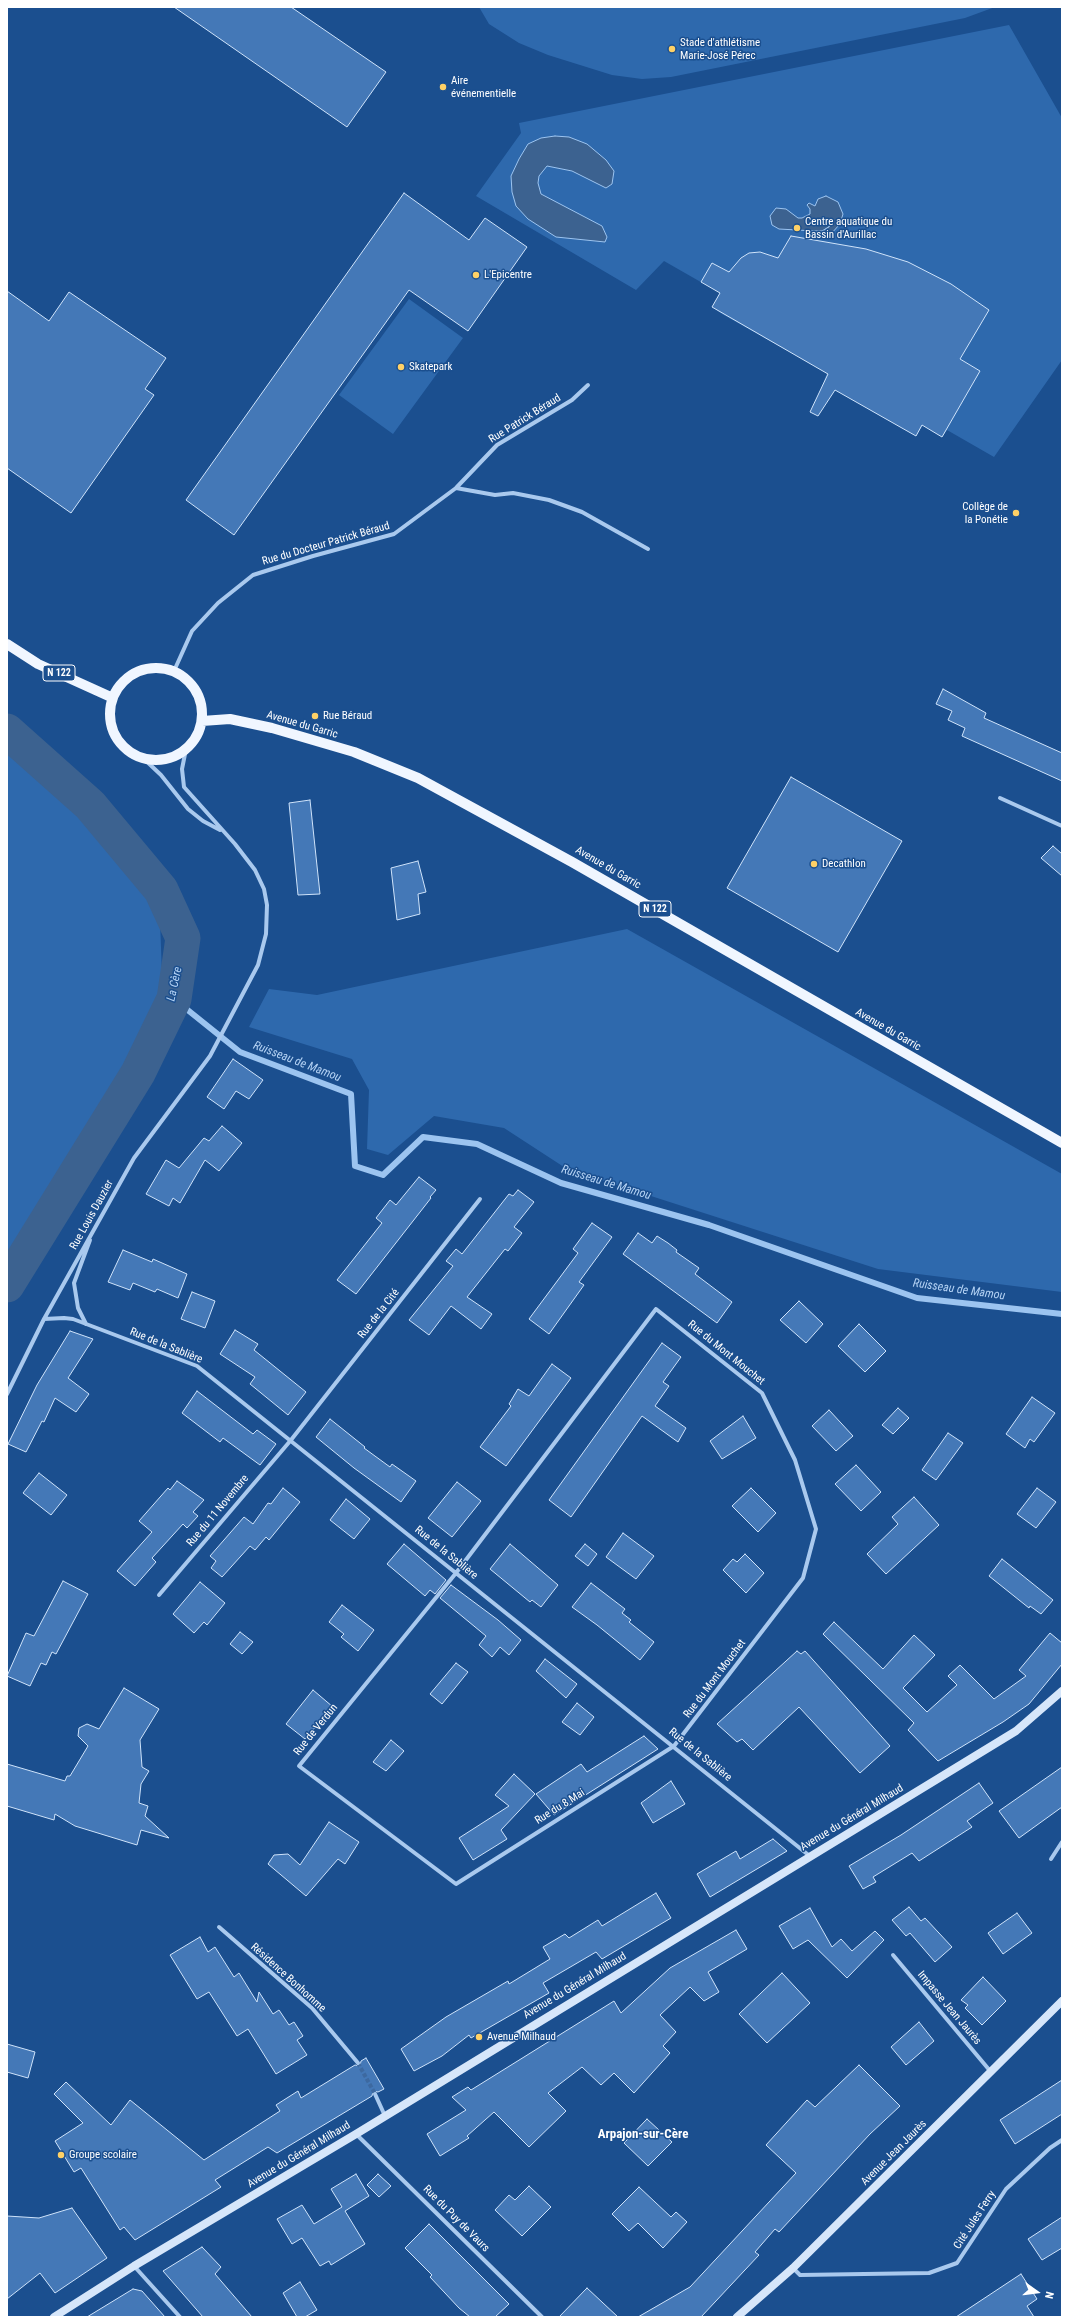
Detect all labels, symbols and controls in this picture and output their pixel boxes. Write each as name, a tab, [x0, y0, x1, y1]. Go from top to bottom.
place label: Stade d'athlétisme Marie-José Pérec	[680, 36, 760, 62]
marker: Stade d'athlétisme Marie-José Pérec	[667, 44, 677, 54]
place label: Aire événementielle	[451, 74, 516, 100]
marker: Aire événementielle	[438, 82, 448, 92]
place label: Centre aquatique du Bassin d'Aurillac	[805, 215, 892, 241]
marker: Centre aquatique du Bassin d'Aurillac	[792, 223, 802, 233]
place label: L'Epicentre	[484, 268, 532, 282]
marker: L'Epicentre	[471, 270, 481, 280]
place label: Skatepark	[409, 360, 452, 374]
marker: Skatepark	[396, 362, 406, 372]
street label: Rue Patrick Béraud	[487, 392, 563, 446]
place label: Collège de la Ponétie	[962, 500, 1008, 526]
marker: Collège de la Ponétie	[1011, 508, 1021, 518]
street label: Rue du Docteur Patrick Béraud	[261, 519, 391, 569]
road number: N 122	[43, 665, 75, 681]
street label: Avenue du Garric	[265, 709, 339, 741]
place label: Rue Béraud	[323, 709, 372, 723]
marker: Rue Béraud	[310, 711, 320, 721]
street label: Avenue du Garric	[573, 844, 643, 892]
place label: Decathlon	[822, 857, 866, 871]
marker: Decathlon	[809, 859, 819, 869]
road number: N 122	[639, 901, 671, 917]
water label: La Cère	[164, 965, 186, 1003]
street label: Avenue du Garric	[853, 1006, 923, 1054]
water label: Ruisseau de Mamou	[251, 1039, 343, 1085]
water label: Ruisseau de Mamou	[559, 1163, 653, 1203]
street label: Rue Louis Dauzier	[67, 1178, 117, 1252]
water label: Ruisseau de Mamou	[912, 1276, 1006, 1304]
street label: Rue de la Cité	[355, 1287, 403, 1341]
street label: Rue du Mont Mouchet	[685, 1318, 767, 1388]
street label: Rue de la Sablière	[128, 1325, 204, 1367]
street label: Rue du 11 Novembre	[184, 1472, 252, 1550]
street label: Rue de la Sablière	[412, 1524, 480, 1582]
street label: Rue du Mont Mouchet	[681, 1637, 749, 1721]
street label: Rue de Verdun	[291, 1702, 341, 1758]
street label: Rue de la Sablière	[666, 1726, 734, 1784]
street label: Avenue du Général Milhaud	[798, 1782, 906, 1854]
street label: Rue du 8 Mai	[533, 1787, 587, 1827]
street label: Résidence Bonhomme	[248, 1941, 328, 2015]
street label: Avenue du Général Milhaud	[521, 1950, 629, 2022]
street label: Impasse Jean Jaurès	[914, 1968, 984, 2048]
place label: Avenue Milhaud	[487, 2030, 556, 2044]
marker: Avenue Milhaud	[474, 2032, 484, 2042]
street label: Avenue Jean Jaurès	[859, 2118, 929, 2188]
street label: Avenue du Général Milhaud	[245, 2119, 353, 2191]
district label: Arpajon-sur-Cère	[598, 2127, 688, 2143]
place label: Groupe scolaire	[69, 2148, 137, 2162]
marker: Groupe scolaire	[56, 2150, 66, 2160]
street label: Rue du Puy de Vaurs	[420, 2183, 492, 2255]
street label: Cité Jules Ferry	[951, 2188, 999, 2252]
north arrow	[1017, 2272, 1057, 2312]
text: N	[1042, 2290, 1056, 2300]

